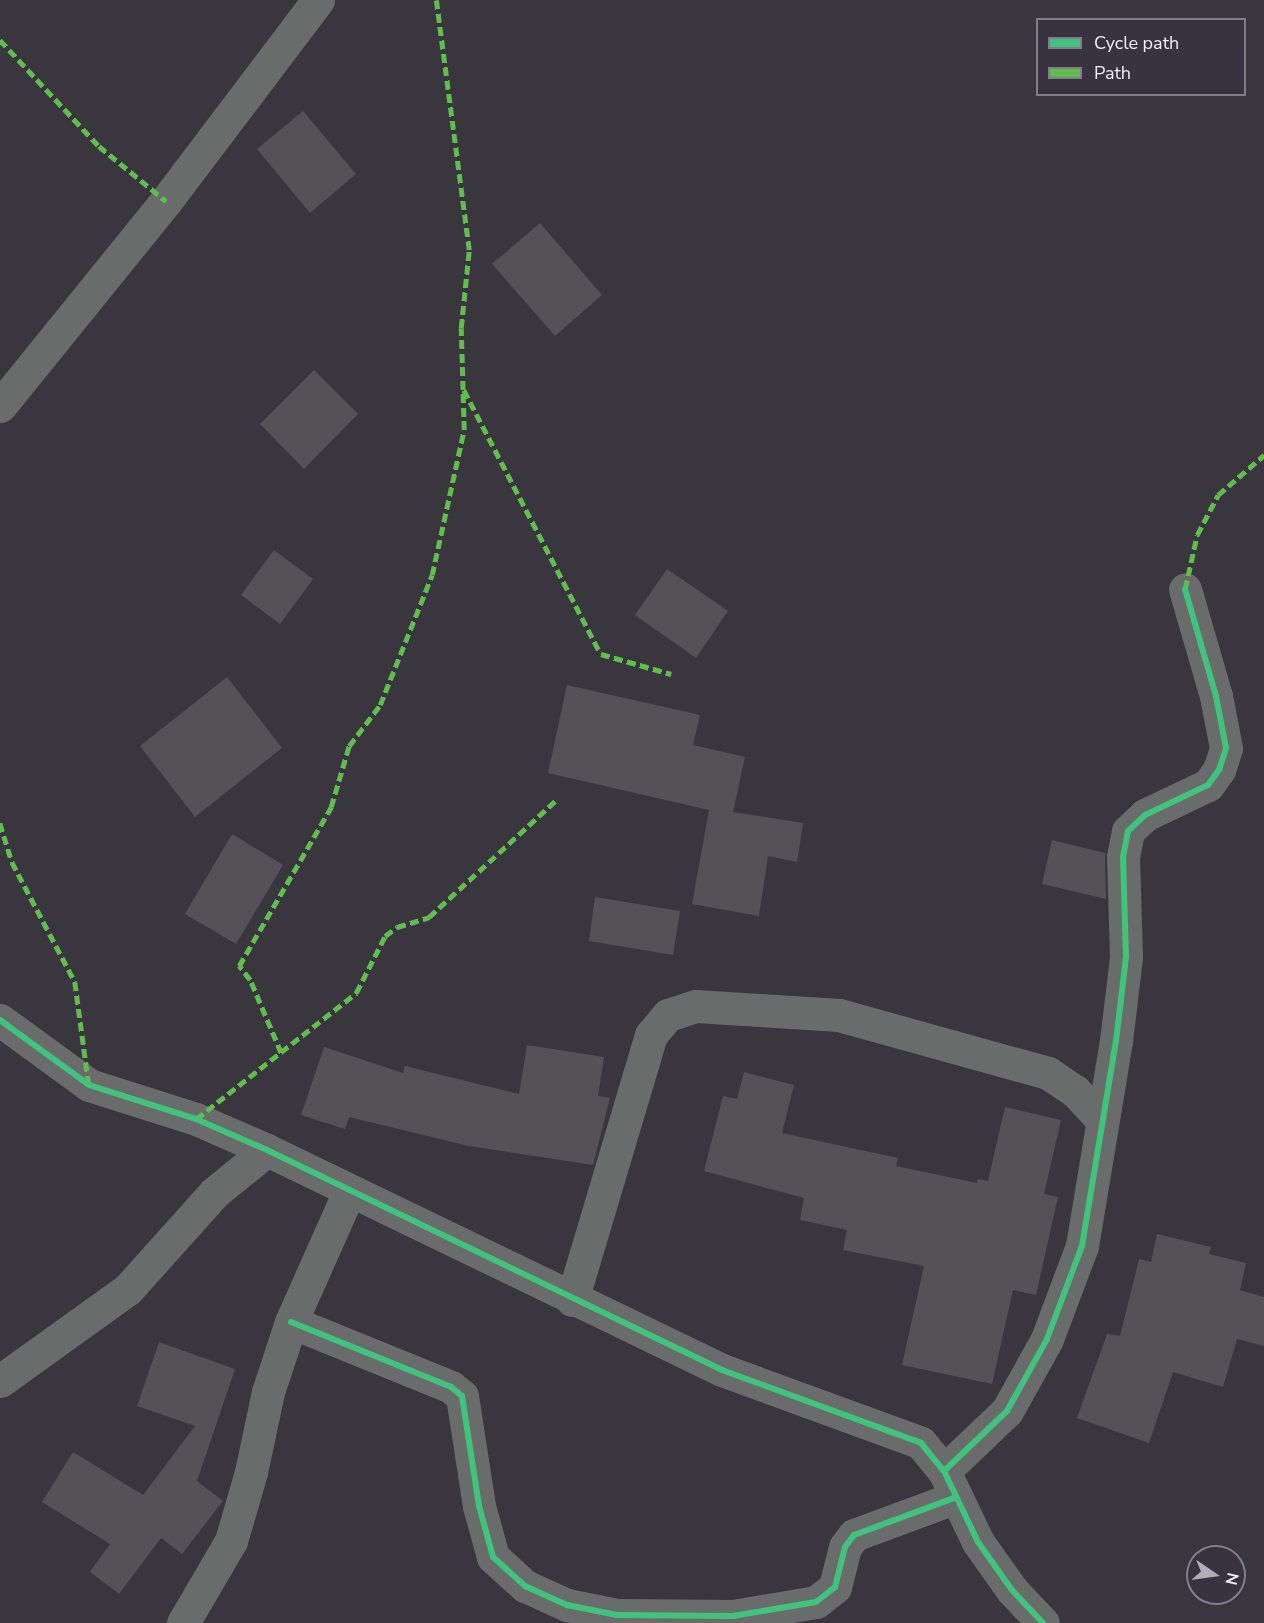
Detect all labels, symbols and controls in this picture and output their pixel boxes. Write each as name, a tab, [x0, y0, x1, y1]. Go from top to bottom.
legend	[1036, 18, 1246, 96]
text: Cycle path	[1094, 31, 1179, 55]
text: Path	[1094, 61, 1131, 85]
north arrow	[1186, 1545, 1246, 1605]
text: N	[1220, 1570, 1244, 1587]

